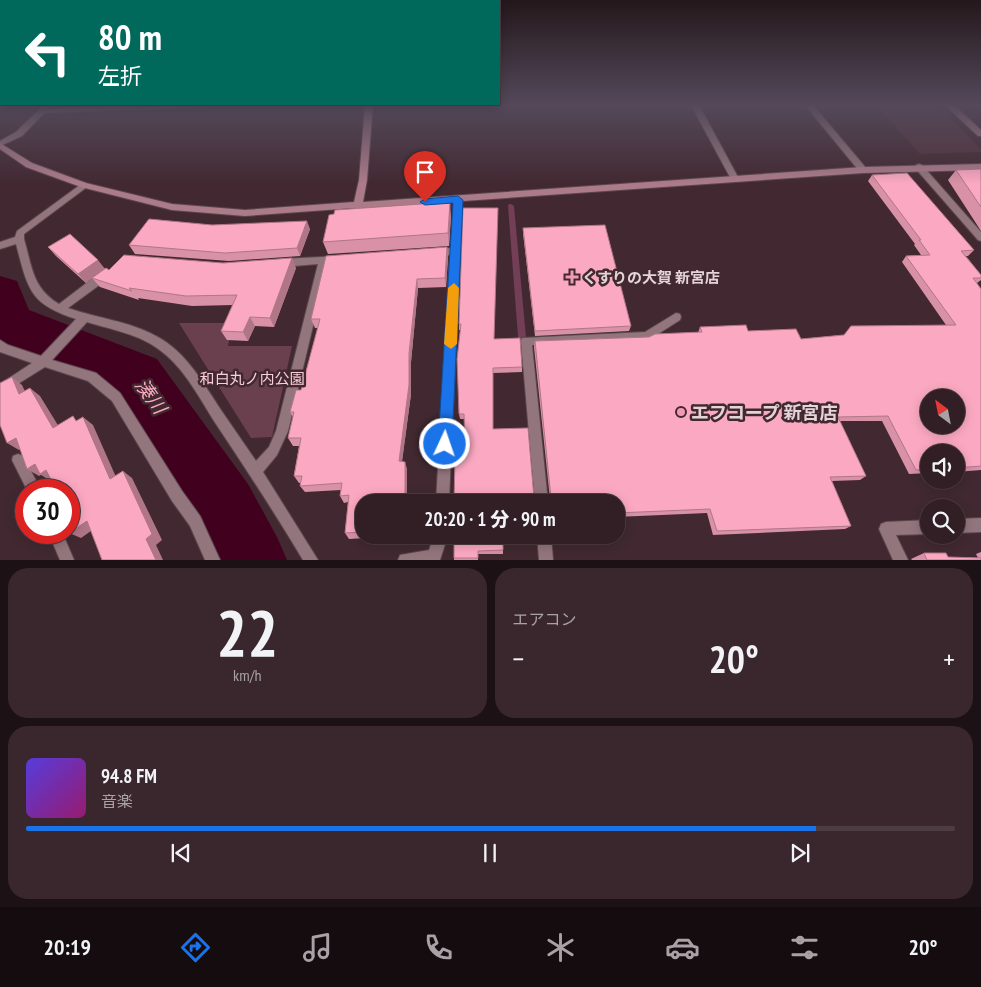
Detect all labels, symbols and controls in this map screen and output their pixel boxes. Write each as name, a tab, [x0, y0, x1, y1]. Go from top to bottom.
text: 80 m	[98, 14, 162, 60]
icon: left	[15, 20, 80, 85]
text: 左折	[98, 62, 142, 90]
pin	[404, 151, 446, 202]
icon: arrive	[411, 158, 439, 186]
place label: くすりの大賀 新宮店	[582, 268, 720, 287]
marker: くすりの大賀 新宮店	[566, 271, 578, 283]
park label: 和白丸ノ内公園	[199, 369, 305, 388]
water label: 湊川	[130, 374, 173, 420]
north arrow	[920, 389, 965, 434]
map controls	[920, 389, 965, 544]
place label: エフコープ 新宮店	[691, 401, 838, 424]
marker: エフコープ 新宮店	[675, 406, 687, 418]
position arrow	[418, 417, 470, 469]
button: sound	[920, 444, 965, 489]
speed limit sign: 30	[15, 479, 80, 544]
button: search	[920, 499, 965, 544]
text: 20:20 · 1 分 · 90 m	[424, 507, 556, 531]
text: 22	[216, 590, 278, 674]
text: エアコン	[513, 609, 577, 629]
text: 20°	[709, 634, 759, 683]
text: −	[513, 640, 524, 677]
text: +	[943, 640, 955, 677]
text: km/h	[233, 665, 261, 685]
text: 94.8 FM	[101, 764, 157, 788]
text: 音楽	[101, 791, 133, 811]
icon: previous	[167, 839, 195, 867]
icon: pause	[476, 839, 504, 867]
icon: next	[786, 839, 814, 867]
icon: directions	[178, 930, 213, 965]
icon: music	[300, 930, 335, 965]
icon: phone	[421, 930, 456, 965]
icon: climate	[543, 930, 578, 965]
icon: car	[665, 930, 700, 965]
icon: filters	[787, 930, 822, 965]
text: 20:19	[43, 933, 91, 961]
text: 20°	[908, 933, 938, 961]

